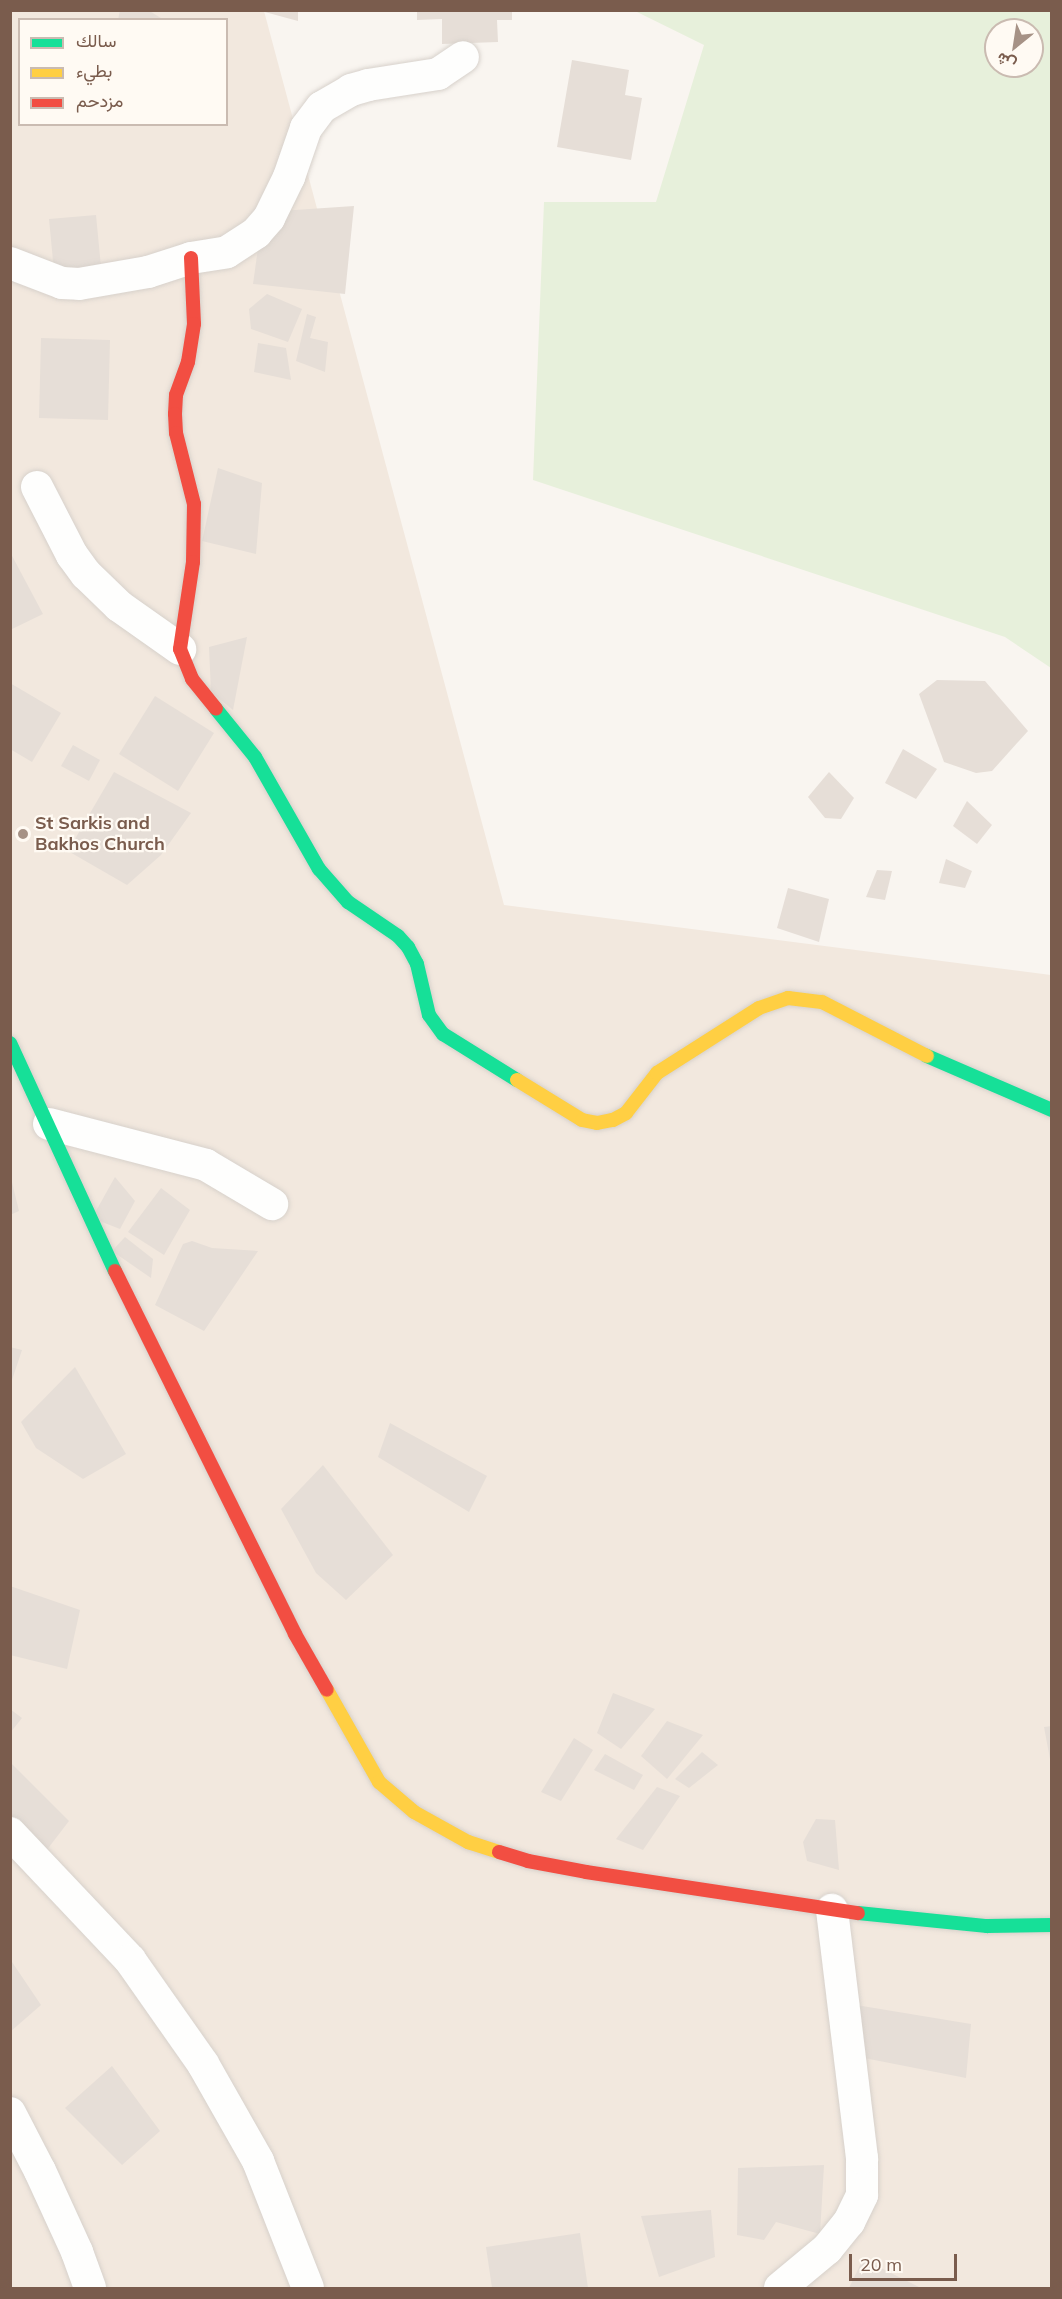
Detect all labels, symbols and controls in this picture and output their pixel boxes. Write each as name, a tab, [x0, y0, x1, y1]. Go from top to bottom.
legend	[18, 18, 228, 126]
north arrow	[984, 18, 1044, 78]
text: سالك	[76, 29, 116, 52]
text: ش	[993, 48, 1019, 75]
text: بطيء	[76, 59, 112, 82]
text: مزدحم	[76, 89, 123, 112]
place label: St Sarkis and Bakhos Church	[35, 813, 165, 856]
marker: St Sarkis and Bakhos Church	[16, 827, 30, 841]
scale bar	[852, 2242, 960, 2280]
text: 20 m	[860, 2253, 902, 2276]

